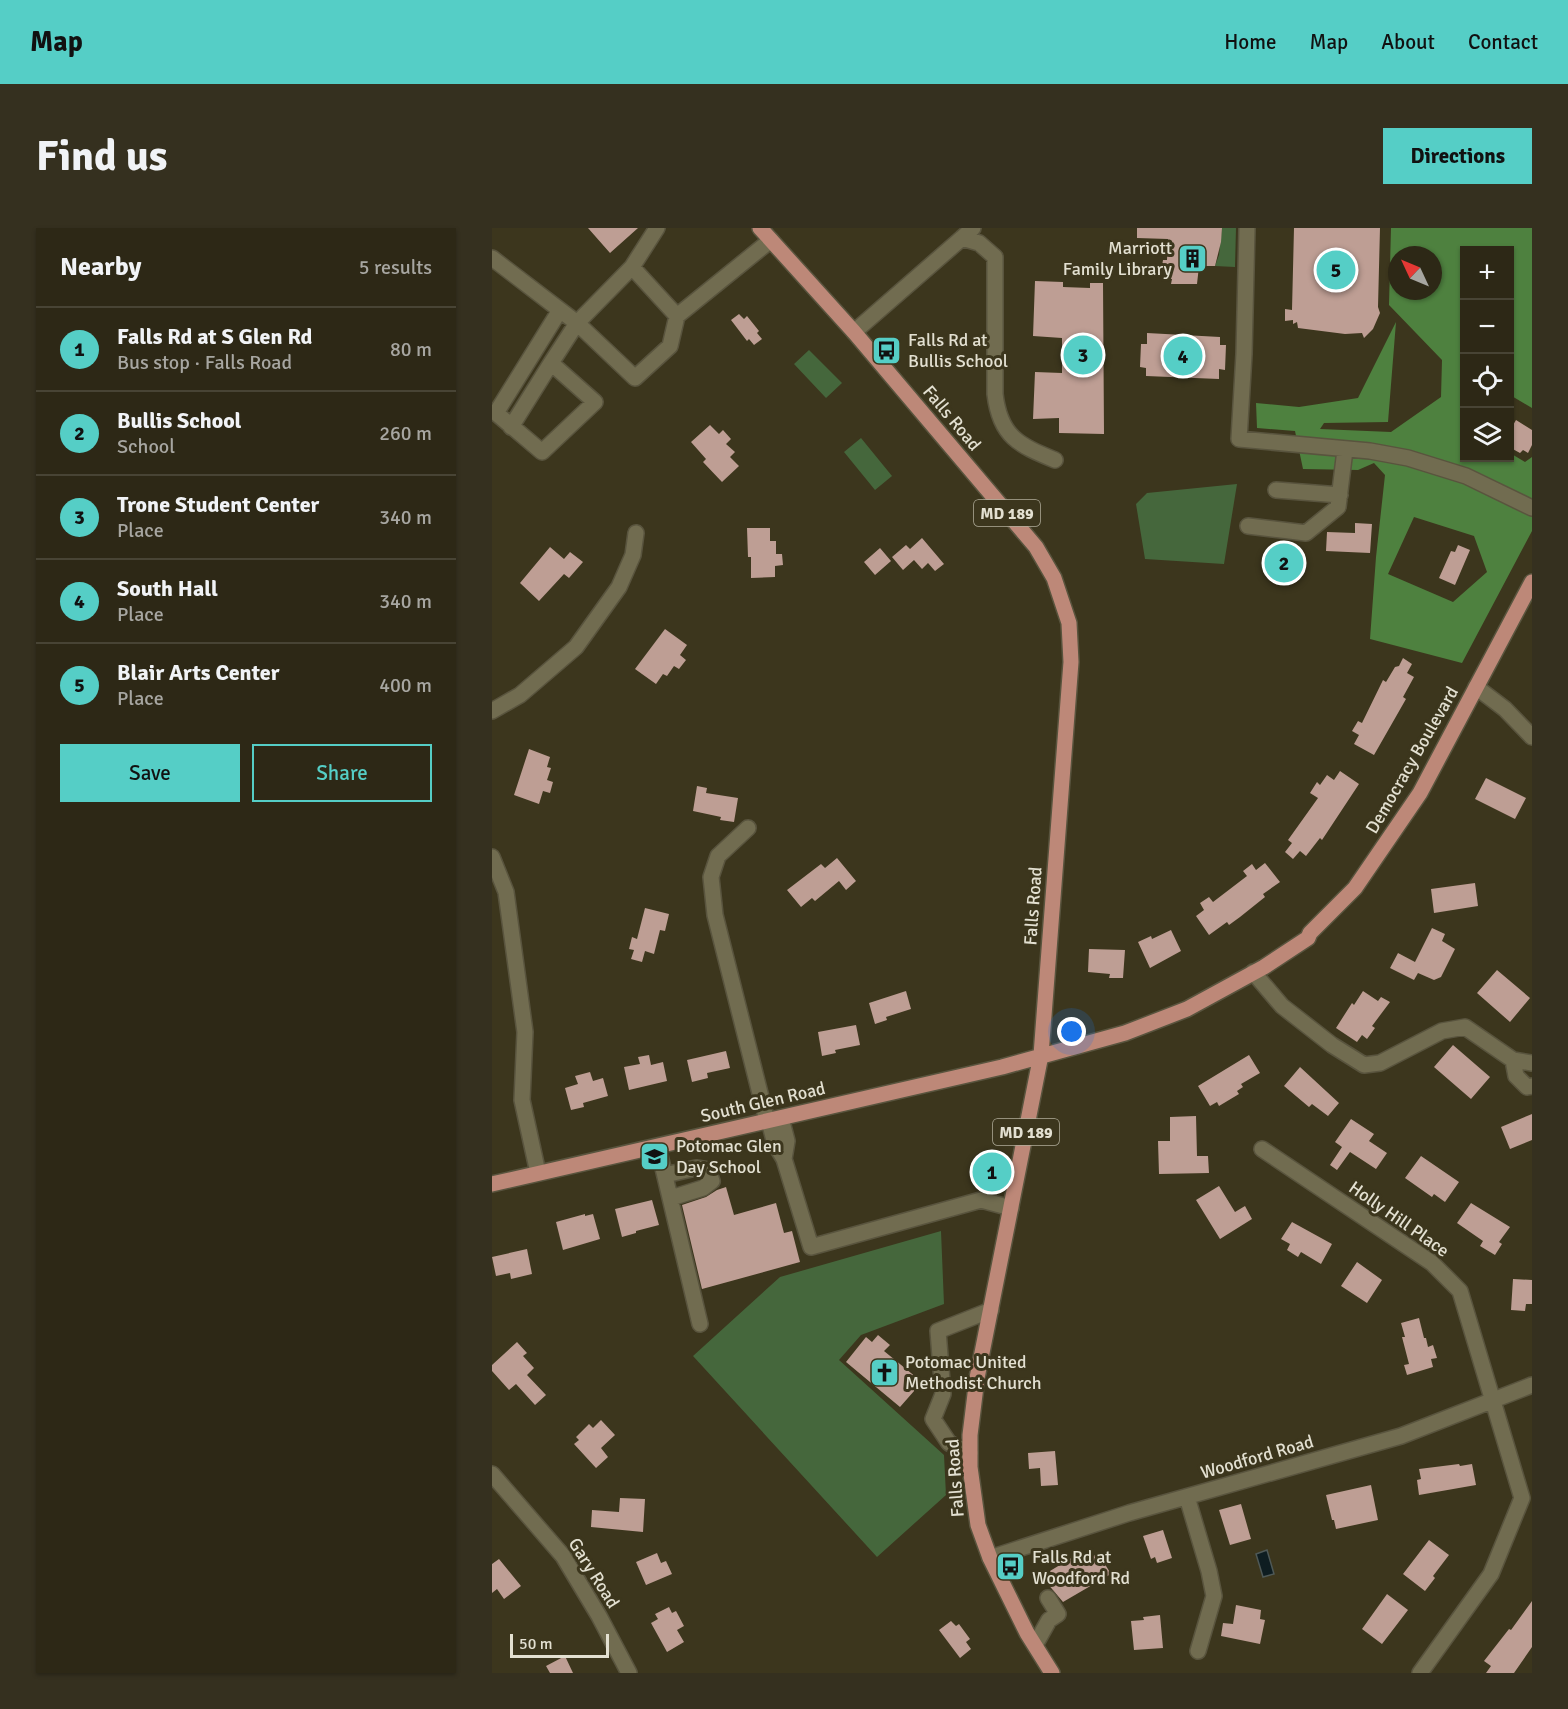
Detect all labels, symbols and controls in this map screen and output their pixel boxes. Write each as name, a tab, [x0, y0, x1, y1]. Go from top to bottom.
text: Map	[30, 25, 83, 59]
text: Home	[1224, 29, 1277, 55]
text: Map	[1310, 29, 1348, 55]
text: About	[1381, 29, 1435, 55]
text: Contact	[1468, 29, 1538, 55]
button: Directions	[1383, 128, 1532, 184]
text: Find us	[36, 131, 167, 182]
place label: Marriott Family Library	[1063, 237, 1173, 280]
building icon: Marriott Family Library	[1177, 242, 1209, 274]
north arrow	[1388, 246, 1442, 300]
map controls	[1460, 246, 1514, 462]
button: +	[1460, 246, 1514, 300]
pin: 5	[1316, 248, 1356, 292]
text: Nearby	[60, 251, 141, 283]
text: 5 results	[359, 255, 432, 280]
button: −	[1460, 300, 1514, 354]
text: Falls Rd at S Glen Rd	[117, 323, 312, 350]
place label: Falls Rd at Bullis School	[908, 329, 1008, 372]
pin: 3	[1064, 332, 1102, 378]
bus stop icon: Falls Rd at Bullis School	[871, 334, 903, 366]
pin: 4	[1164, 334, 1202, 378]
text: 1	[74, 337, 85, 362]
text: 80 m	[390, 337, 432, 362]
text: Bus stop · Falls Road	[117, 350, 292, 375]
button: locate	[1460, 354, 1514, 408]
street label: Falls Road	[918, 381, 986, 455]
text: Bullis School	[117, 407, 242, 434]
button: layers	[1460, 408, 1514, 462]
text: 2	[74, 421, 85, 446]
text: 260 m	[379, 421, 432, 446]
text: School	[117, 434, 175, 459]
text: Trone Student Center	[117, 491, 319, 518]
road number: MD 189	[974, 500, 1040, 526]
text: 3	[74, 505, 85, 530]
text: 340 m	[379, 505, 432, 530]
text: Place	[117, 518, 164, 543]
pin: 2	[1264, 540, 1304, 586]
text: South Hall	[117, 575, 218, 602]
text: 4	[74, 589, 85, 614]
text: 340 m	[379, 589, 432, 614]
text: Place	[117, 602, 164, 627]
text: Blair Arts Center	[117, 659, 279, 686]
text: 5	[74, 673, 85, 698]
text: 400 m	[379, 673, 432, 698]
street label: Democracy Boulevard	[1361, 682, 1463, 838]
text: Place	[117, 686, 164, 711]
button: Save	[60, 744, 240, 802]
button: Share	[252, 744, 432, 802]
street label: Falls Road	[1019, 866, 1047, 946]
your location	[1057, 1017, 1086, 1046]
street label: South Glen Road	[699, 1077, 827, 1127]
road number: MD 189	[993, 1119, 1059, 1145]
place label: Potomac Glen Day School	[676, 1135, 782, 1178]
school or university icon: Potomac Glen Day School	[639, 1140, 671, 1172]
pin: 1	[972, 1150, 1012, 1194]
street label: Holly Hill Place	[1345, 1176, 1453, 1262]
place label: Potomac United Methodist Church	[905, 1351, 1042, 1394]
church icon: Potomac United Methodist Church	[868, 1356, 900, 1388]
street label: Woodford Road	[1198, 1430, 1316, 1484]
street label: Falls Road	[941, 1438, 969, 1518]
street label: Gary Road	[564, 1534, 624, 1612]
place label: Falls Rd at Woodford Rd	[1032, 1546, 1130, 1589]
bus stop icon: Falls Rd at Woodford Rd	[995, 1551, 1027, 1583]
scale bar	[510, 1631, 609, 1658]
text: 50 m	[519, 1634, 553, 1654]

